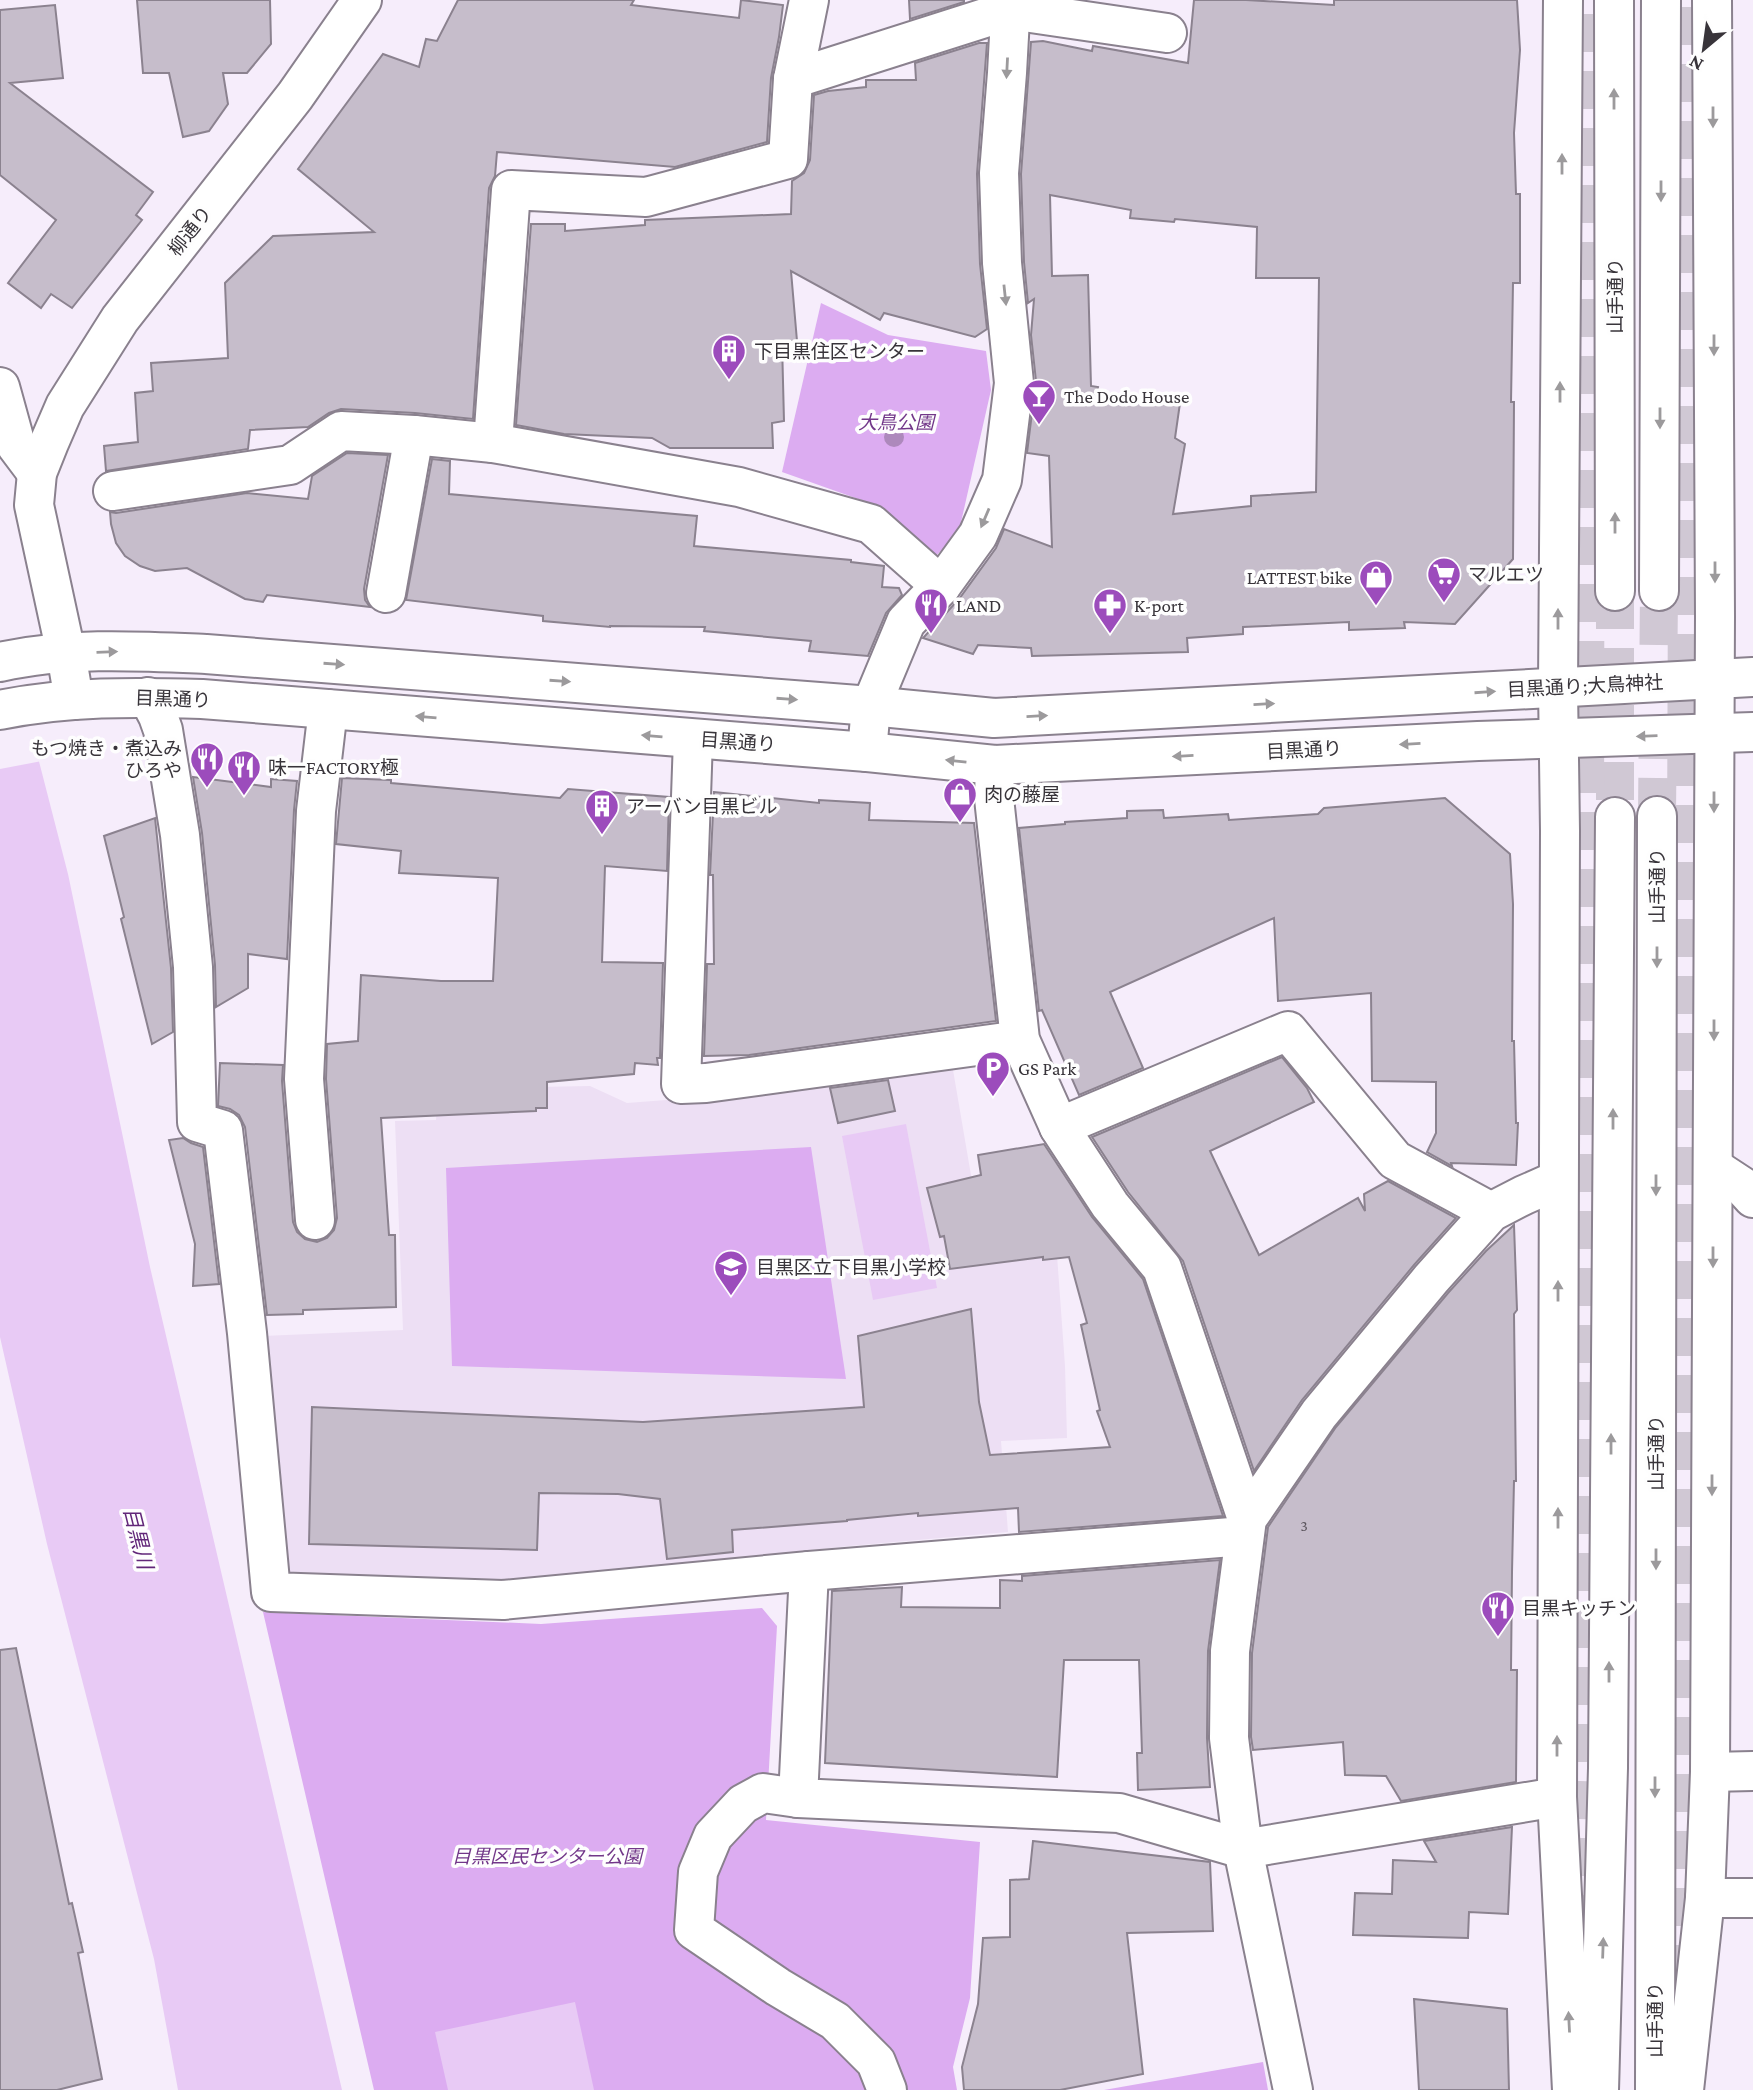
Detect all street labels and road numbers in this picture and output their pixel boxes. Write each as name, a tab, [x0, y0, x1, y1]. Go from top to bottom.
street label: 柳通り	[164, 202, 216, 260]
street label: 山手通り	[1605, 258, 1626, 334]
street label: 目黒通り;大鳥神社	[1506, 671, 1664, 701]
street label: 目黒通り	[135, 687, 211, 711]
street label: 目黒通り	[699, 729, 777, 755]
street label: 目黒通り	[1265, 738, 1343, 762]
street label: 山手通り	[1647, 848, 1668, 924]
street label: 山手通り	[1646, 1415, 1667, 1491]
street label: 山手通り	[1645, 1982, 1666, 2058]

